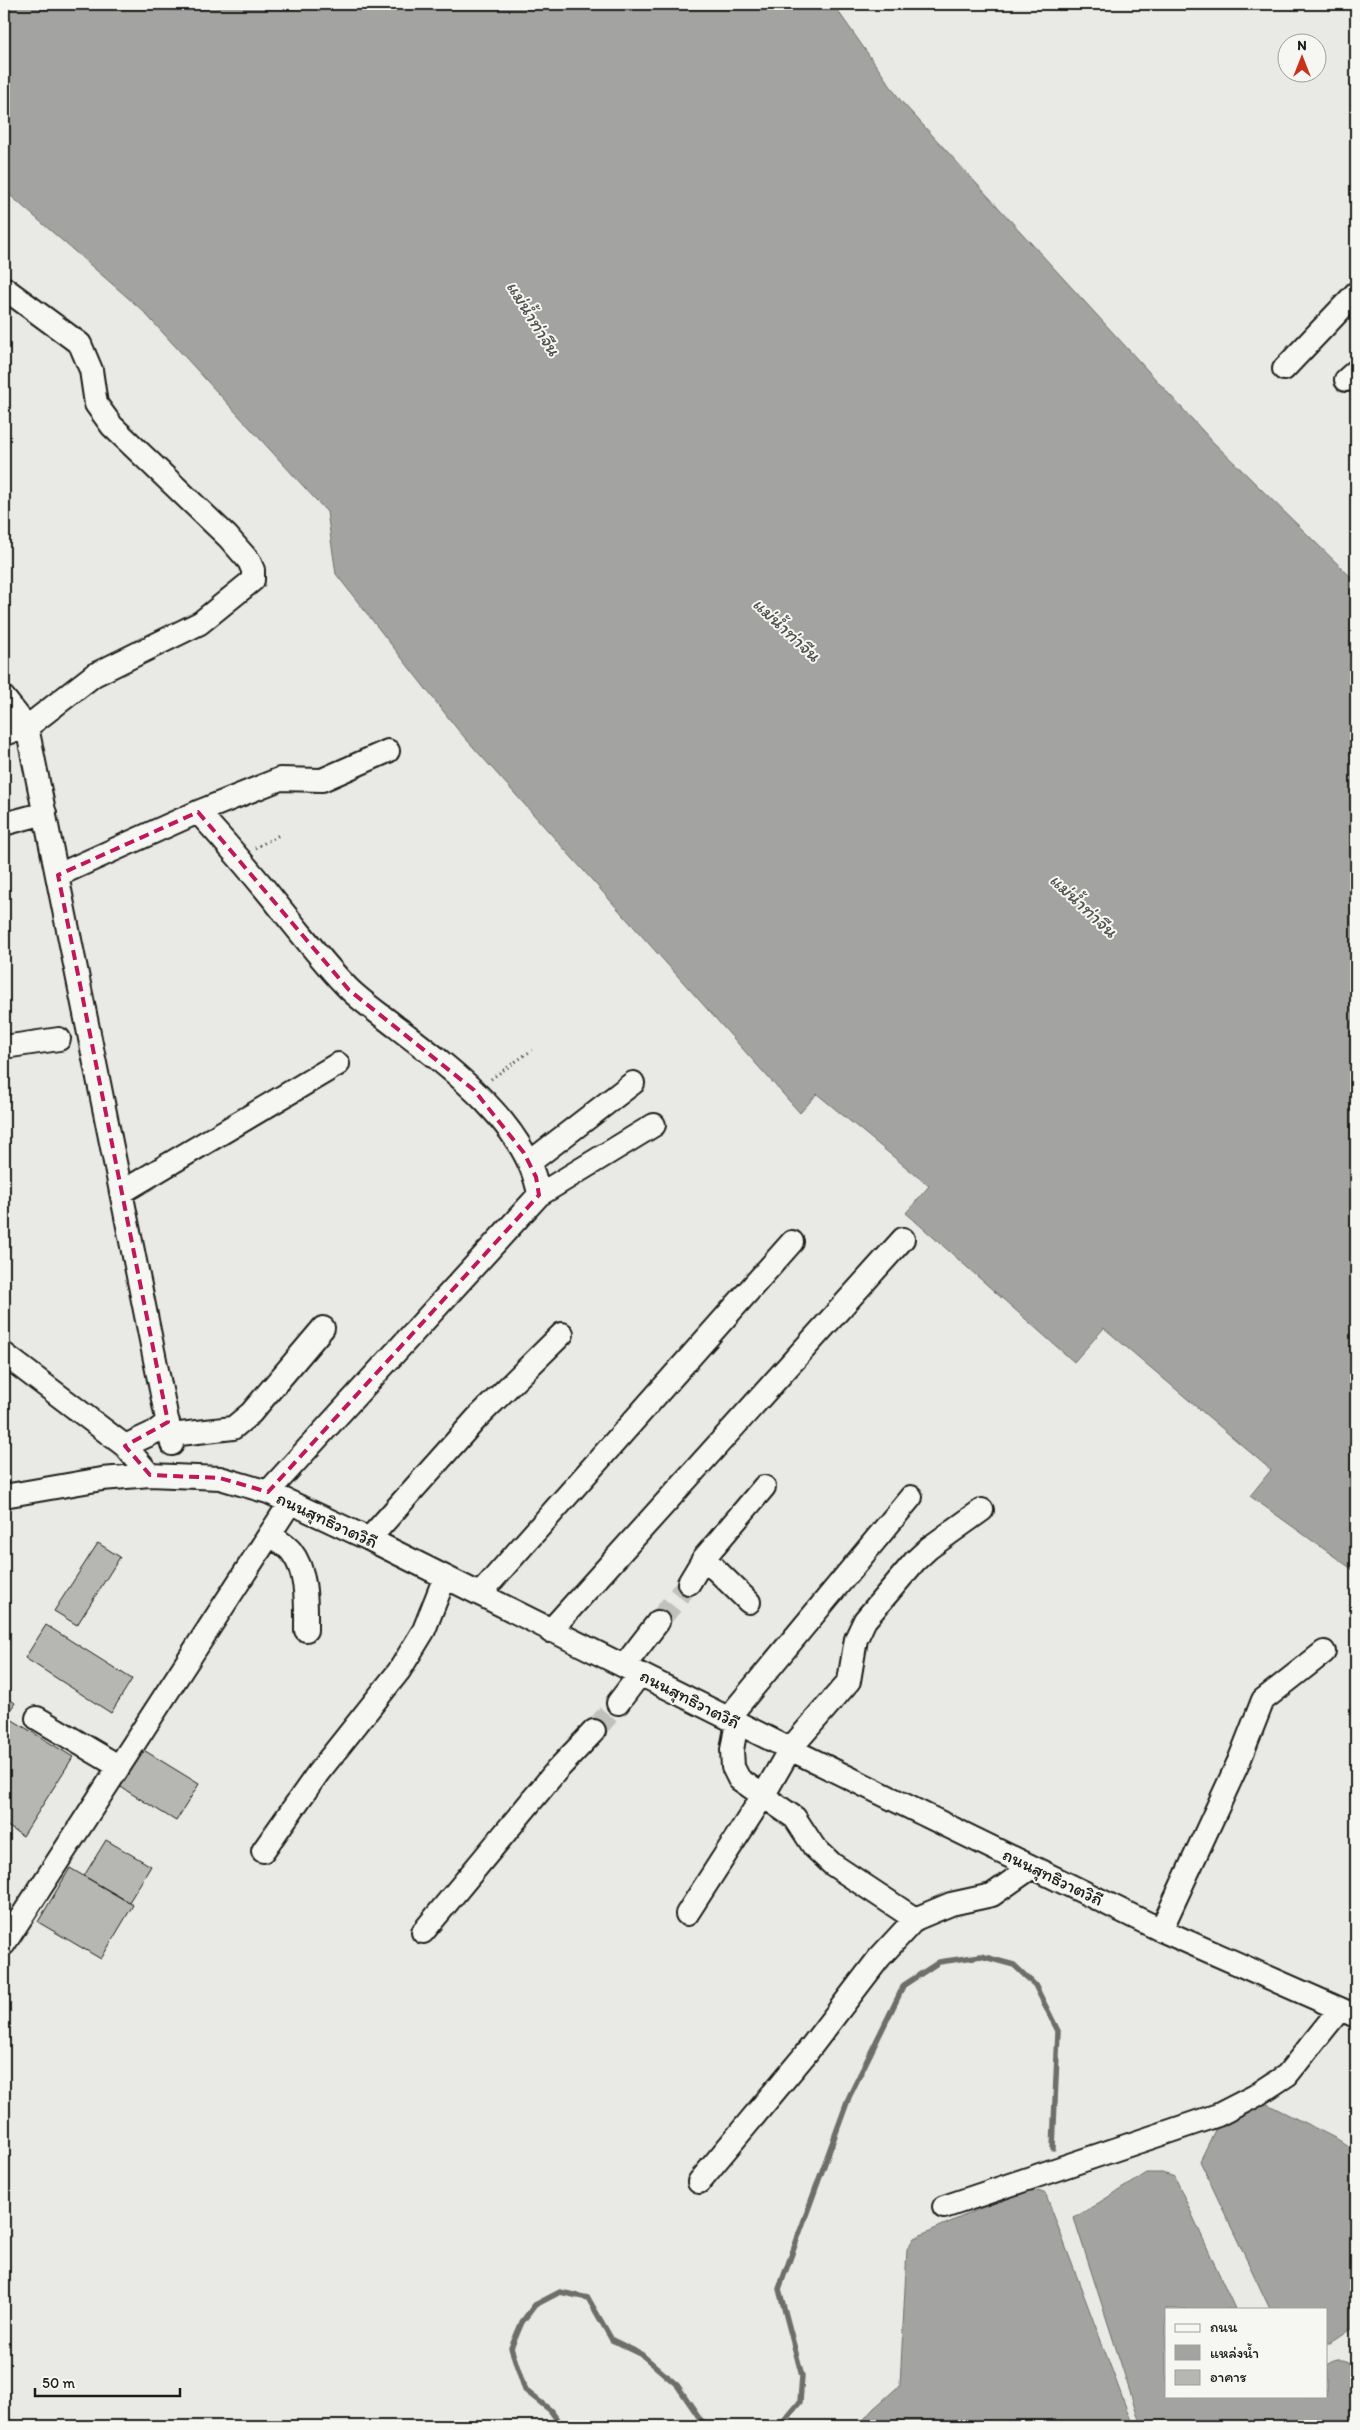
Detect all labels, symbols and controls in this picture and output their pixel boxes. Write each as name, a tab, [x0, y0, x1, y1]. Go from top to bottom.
north arrow	[1278, 32, 1328, 82]
text: N	[1297, 37, 1307, 54]
water label: แม่น้ำท่าจีน	[502, 277, 566, 361]
water label: แม่น้ำท่าจีน	[748, 592, 826, 667]
water label: แม่น้ำท่าจีน	[1045, 868, 1123, 943]
street label: ถนนสุทธิวาตวิถี	[273, 1487, 381, 1553]
street label: ถนนสุทธิวาตวิถี	[636, 1664, 744, 1734]
street label: ถนนสุทธิวาตวิถี	[999, 1843, 1107, 1911]
legend	[1165, 2308, 1328, 2398]
text: ถนน	[1210, 2318, 1238, 2336]
text: แหล่งน้ำ	[1210, 2343, 1259, 2362]
scale bar	[35, 2365, 180, 2397]
text: อาคาร	[1210, 2368, 1247, 2386]
text: 50 m	[42, 2374, 75, 2392]

